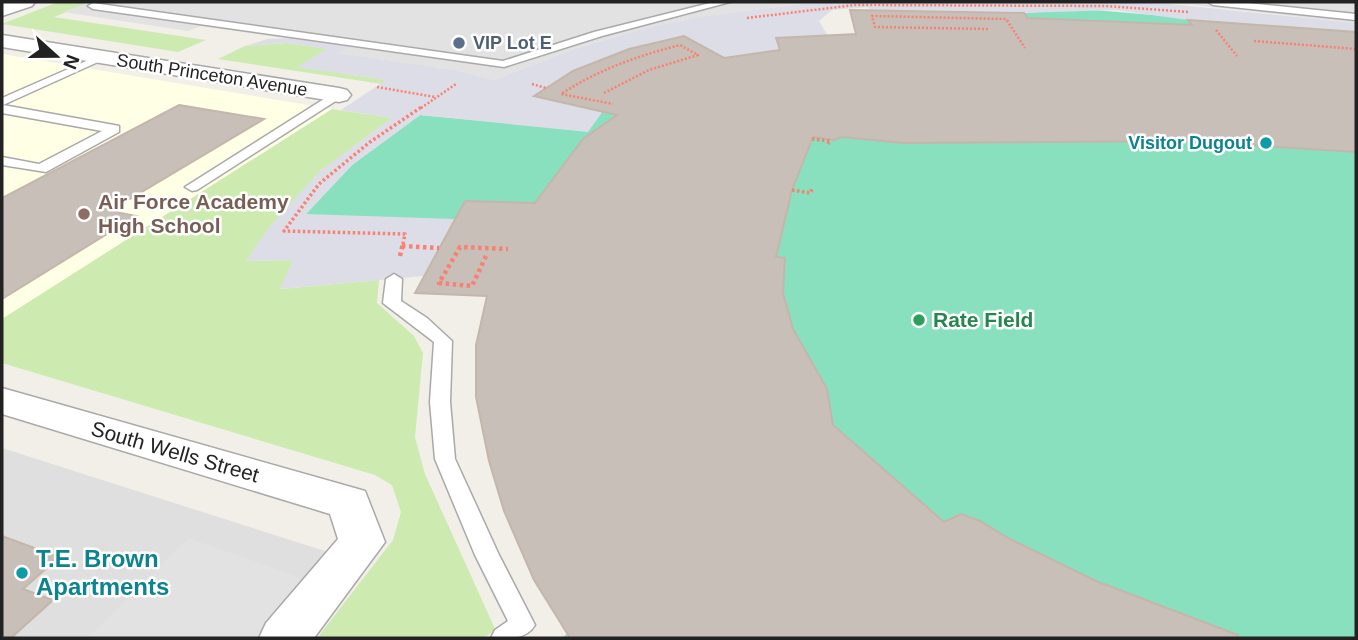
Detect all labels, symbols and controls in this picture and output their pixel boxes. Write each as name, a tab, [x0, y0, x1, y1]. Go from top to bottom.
north arrow	[21, 21, 91, 91]
place label: VIP Lot E	[473, 33, 552, 53]
marker: VIP Lot E	[451, 35, 467, 51]
street label: South Princeton Avenue	[115, 50, 309, 100]
text: N	[59, 52, 84, 72]
place label: Visitor Dugout	[1128, 133, 1252, 153]
marker: Visitor Dugout	[1258, 135, 1274, 151]
place label: Air Force Academy High School	[98, 190, 289, 237]
marker: Air Force Academy High School	[76, 206, 92, 222]
place label: Rate Field	[933, 308, 1033, 331]
marker: Rate Field	[911, 312, 927, 328]
street label: South Wells Street	[89, 417, 262, 487]
place label: T.E. Brown Apartments	[36, 545, 169, 600]
marker: T.E. Brown Apartments	[14, 565, 30, 581]

